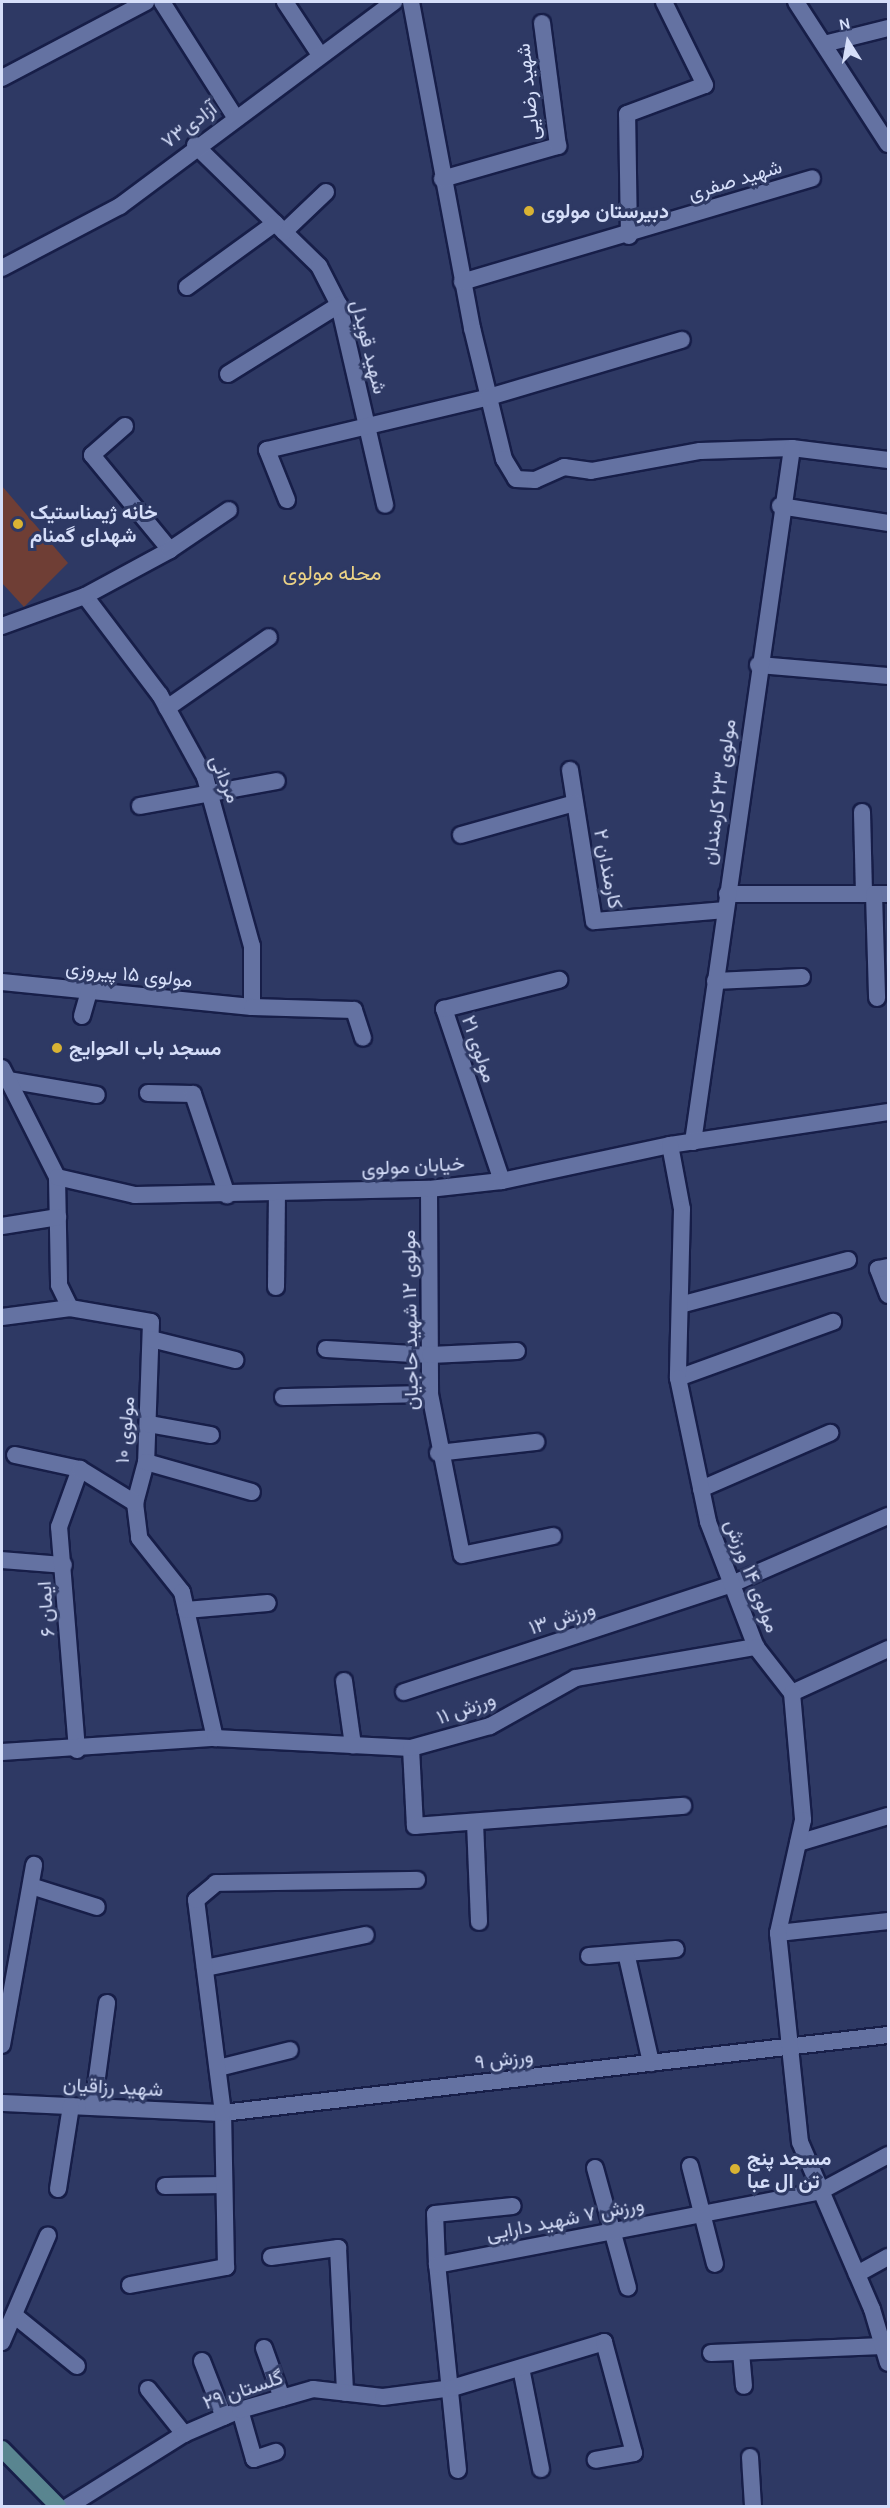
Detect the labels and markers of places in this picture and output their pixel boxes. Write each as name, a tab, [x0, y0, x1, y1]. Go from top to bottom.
place label: دبیرستان مولوی	[541, 199, 669, 223]
marker: دبیرستان مولوی	[522, 204, 536, 218]
place label: خانه ژیمناستیک شهدای گمنام	[30, 500, 157, 547]
marker: خانه ژیمناستیک شهدای گمنام	[11, 517, 25, 531]
place label: مسجد باب الحوایج	[69, 1036, 221, 1060]
marker: مسجد باب الحوایج	[50, 1041, 64, 1055]
place label: مسجد پنج تن ال عبا	[747, 2146, 831, 2193]
marker: مسجد پنج تن ال عبا	[728, 2162, 742, 2176]

